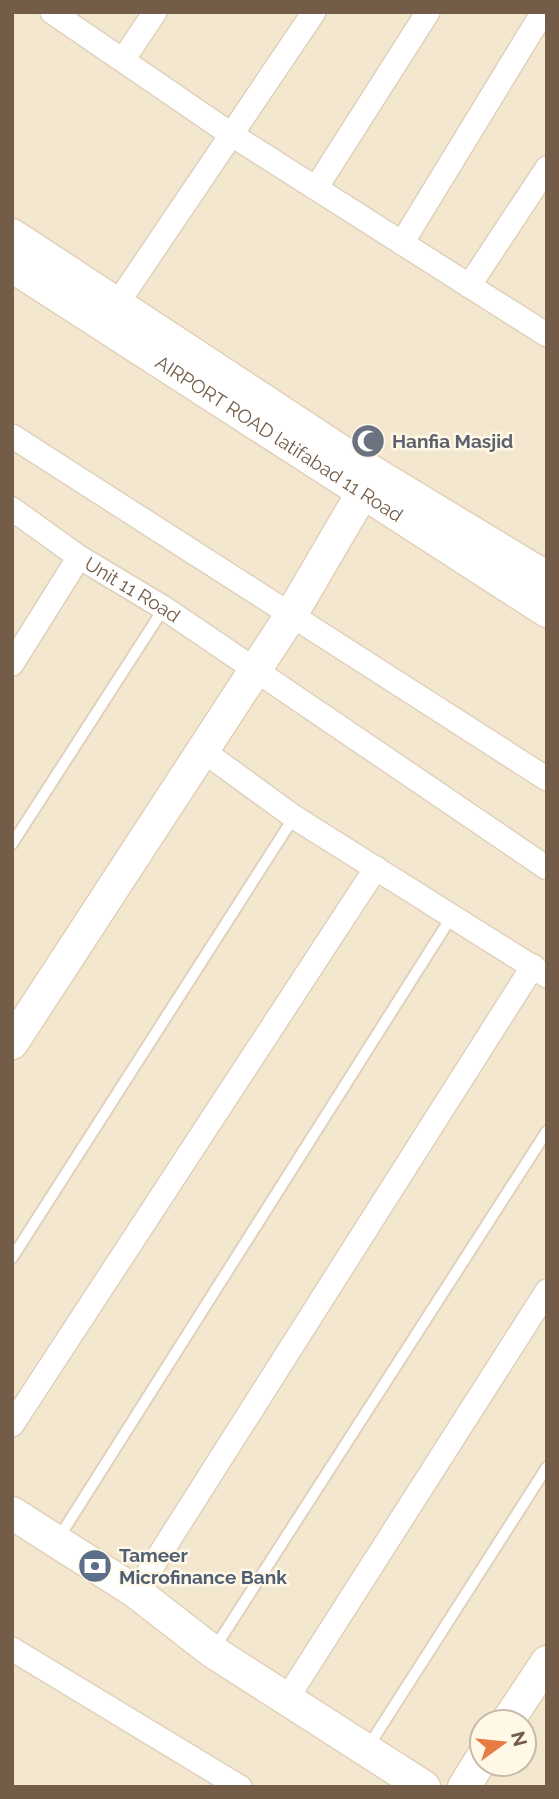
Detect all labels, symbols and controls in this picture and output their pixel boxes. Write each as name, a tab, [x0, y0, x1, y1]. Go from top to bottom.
street label: AIRPORT ROAD latifabad 11 Road	[151, 351, 407, 526]
mosque icon: Hanfia Masjid	[349, 422, 387, 460]
place label: Hanfia Masjid	[392, 430, 513, 452]
street label: Unit 11 Road	[81, 552, 184, 627]
place label: Tameer Microfinance Bank	[119, 1544, 287, 1588]
bank icon: Tameer Microfinance Bank	[76, 1547, 114, 1585]
north arrow	[468, 1708, 538, 1778]
text: N	[507, 1729, 532, 1748]

